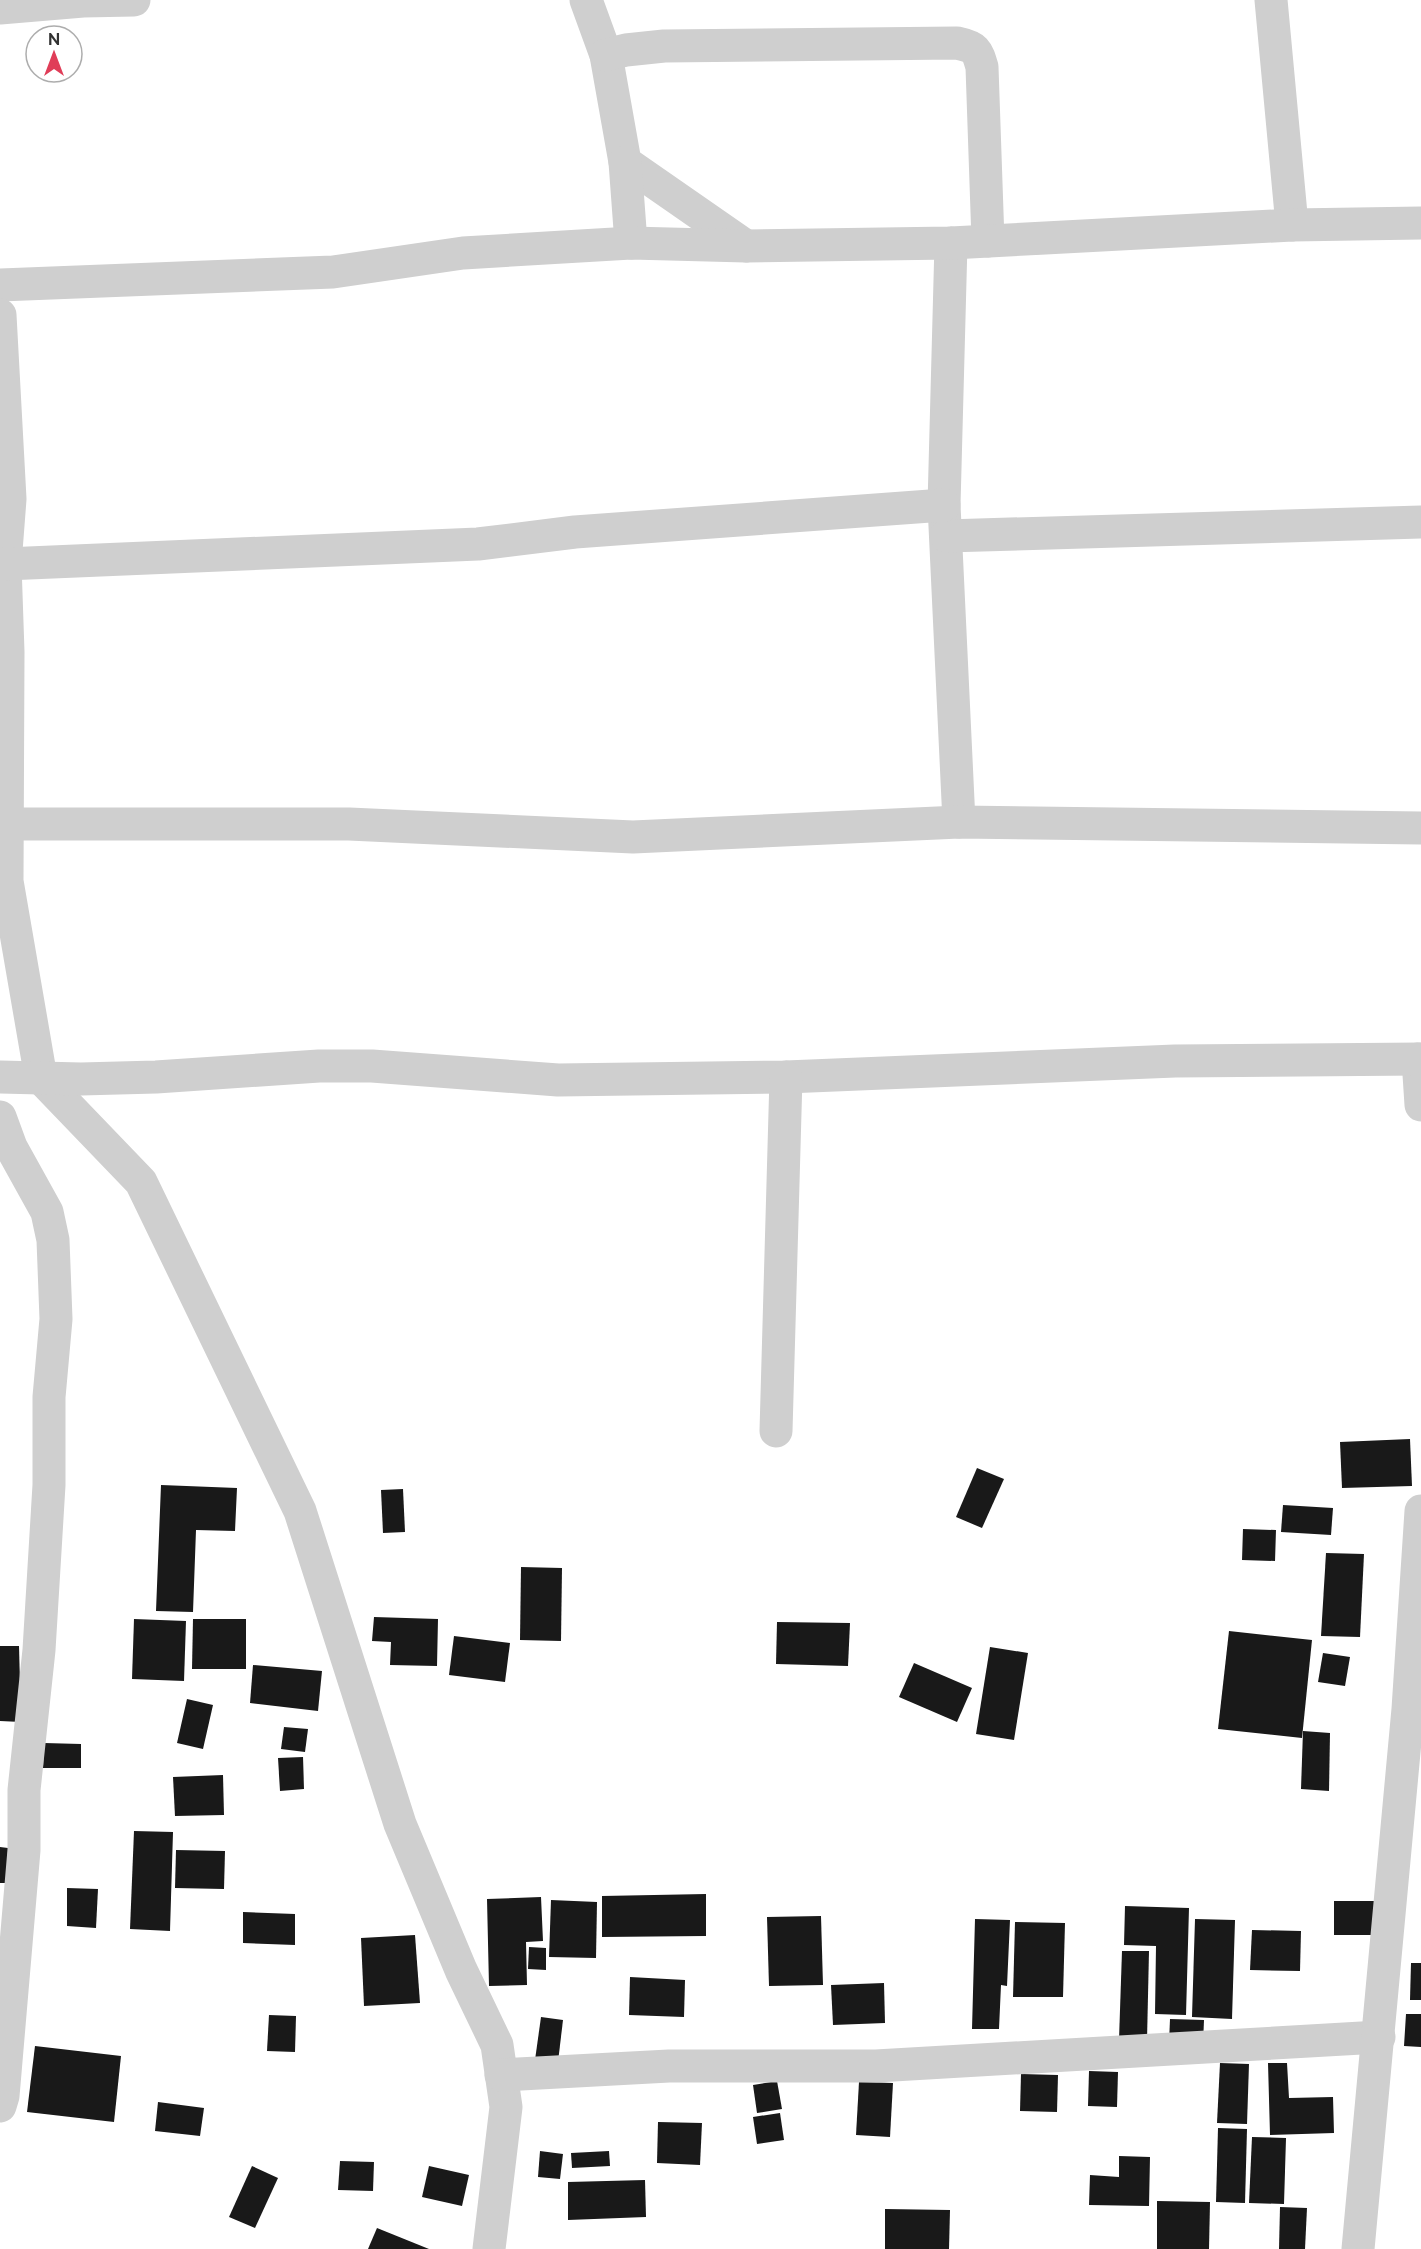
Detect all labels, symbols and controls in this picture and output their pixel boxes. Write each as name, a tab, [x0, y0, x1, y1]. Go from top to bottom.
north arrow	[24, 24, 84, 84]
text: N	[48, 30, 60, 49]

